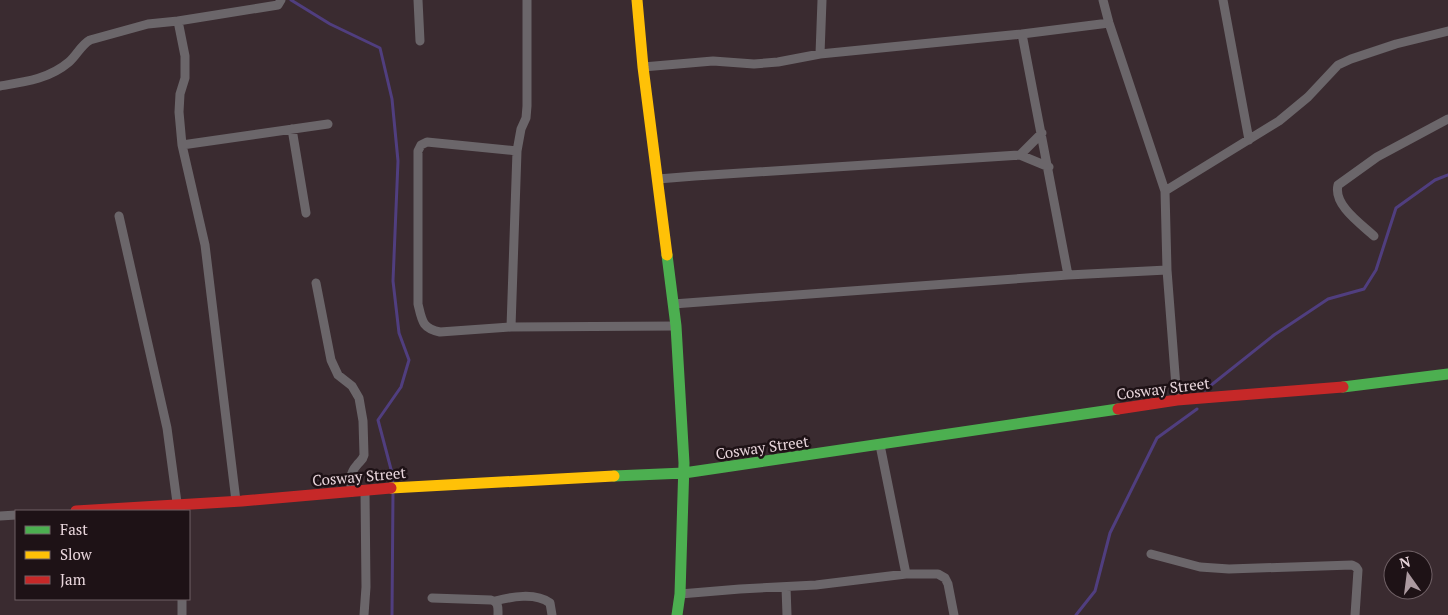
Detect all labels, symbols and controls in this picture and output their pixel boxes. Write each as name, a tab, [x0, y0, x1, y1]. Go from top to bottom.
street label: Cosway Street	[1115, 372, 1211, 404]
street label: Cosway Street	[714, 431, 810, 463]
street label: Cosway Street	[311, 462, 407, 490]
legend	[15, 510, 190, 600]
text: Fast	[60, 519, 88, 539]
text: Slow	[60, 544, 93, 564]
north arrow	[1383, 550, 1433, 600]
text: N	[1397, 551, 1413, 572]
text: Jam	[60, 569, 86, 589]

